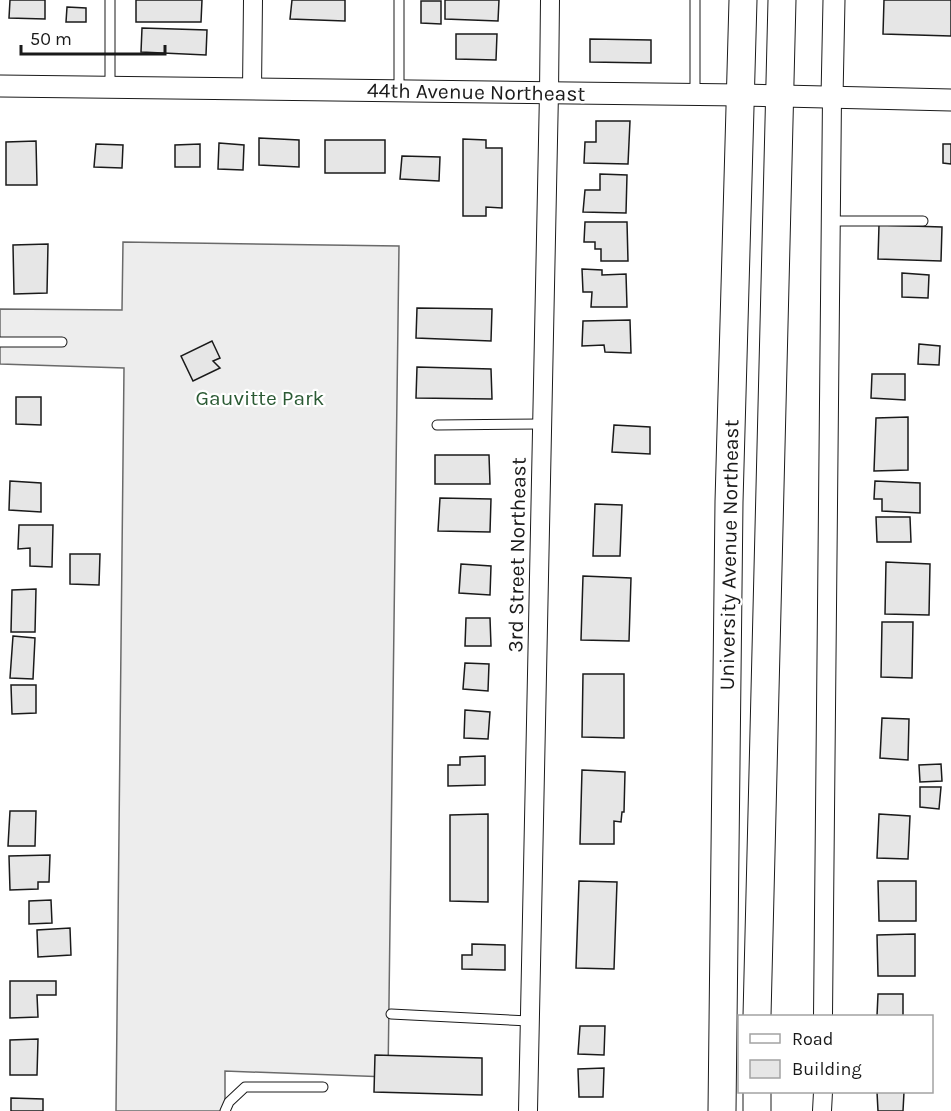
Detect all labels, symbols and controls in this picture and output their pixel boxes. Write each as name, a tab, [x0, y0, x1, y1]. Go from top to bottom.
scale bar	[21, 18, 165, 56]
text: 50 m	[30, 28, 72, 50]
street label: 44th Avenue Northeast	[367, 78, 585, 106]
park label: Gauvitte Park	[196, 386, 325, 410]
street label: University Avenue Northeast	[715, 419, 743, 691]
street label: 3rd Street Northeast	[503, 457, 531, 653]
legend	[738, 1015, 933, 1093]
text: Road	[792, 1028, 833, 1050]
text: Building	[792, 1058, 862, 1080]

